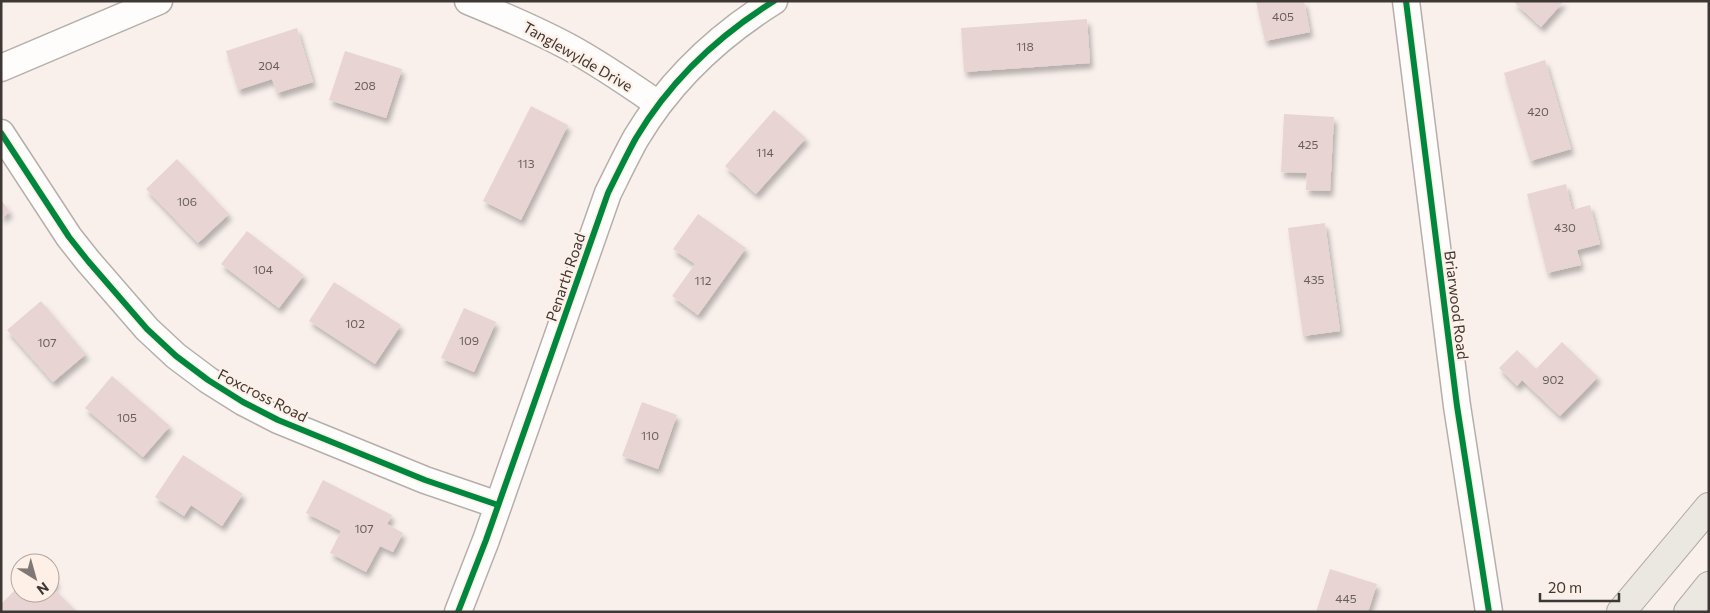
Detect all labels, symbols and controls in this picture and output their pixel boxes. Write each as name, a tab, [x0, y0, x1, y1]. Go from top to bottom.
house number: 405	[1272, 9, 1294, 23]
street label: Tanglewylde Drive	[520, 17, 636, 95]
house number: 118	[1016, 39, 1034, 53]
house number: 204	[258, 58, 280, 72]
house number: 208	[354, 78, 376, 92]
house number: 420	[1527, 104, 1549, 118]
house number: 425	[1298, 137, 1318, 151]
house number: 114	[756, 145, 774, 159]
house number: 113	[517, 156, 535, 170]
house number: 106	[177, 194, 197, 208]
house number: 430	[1554, 220, 1576, 234]
street label: Penarth Road	[541, 231, 589, 323]
street label: Briarwood Road	[1441, 250, 1473, 360]
house number: 104	[253, 262, 273, 276]
house number: 435	[1304, 272, 1325, 286]
house number: 112	[695, 273, 712, 287]
house number: 102	[345, 316, 365, 330]
house number: 109	[459, 333, 479, 347]
house number: 107	[37, 335, 57, 349]
street label: Foxcross Road	[215, 365, 311, 425]
house number: 902	[1542, 372, 1564, 386]
house number: 105	[117, 410, 137, 424]
house number: 110	[641, 428, 659, 442]
house number: 107	[354, 521, 374, 535]
north arrow	[10, 553, 60, 603]
scale bar	[1540, 570, 1619, 602]
text: 20 m	[1548, 578, 1582, 596]
text: N	[34, 579, 52, 599]
house number: 445	[1335, 591, 1357, 605]

